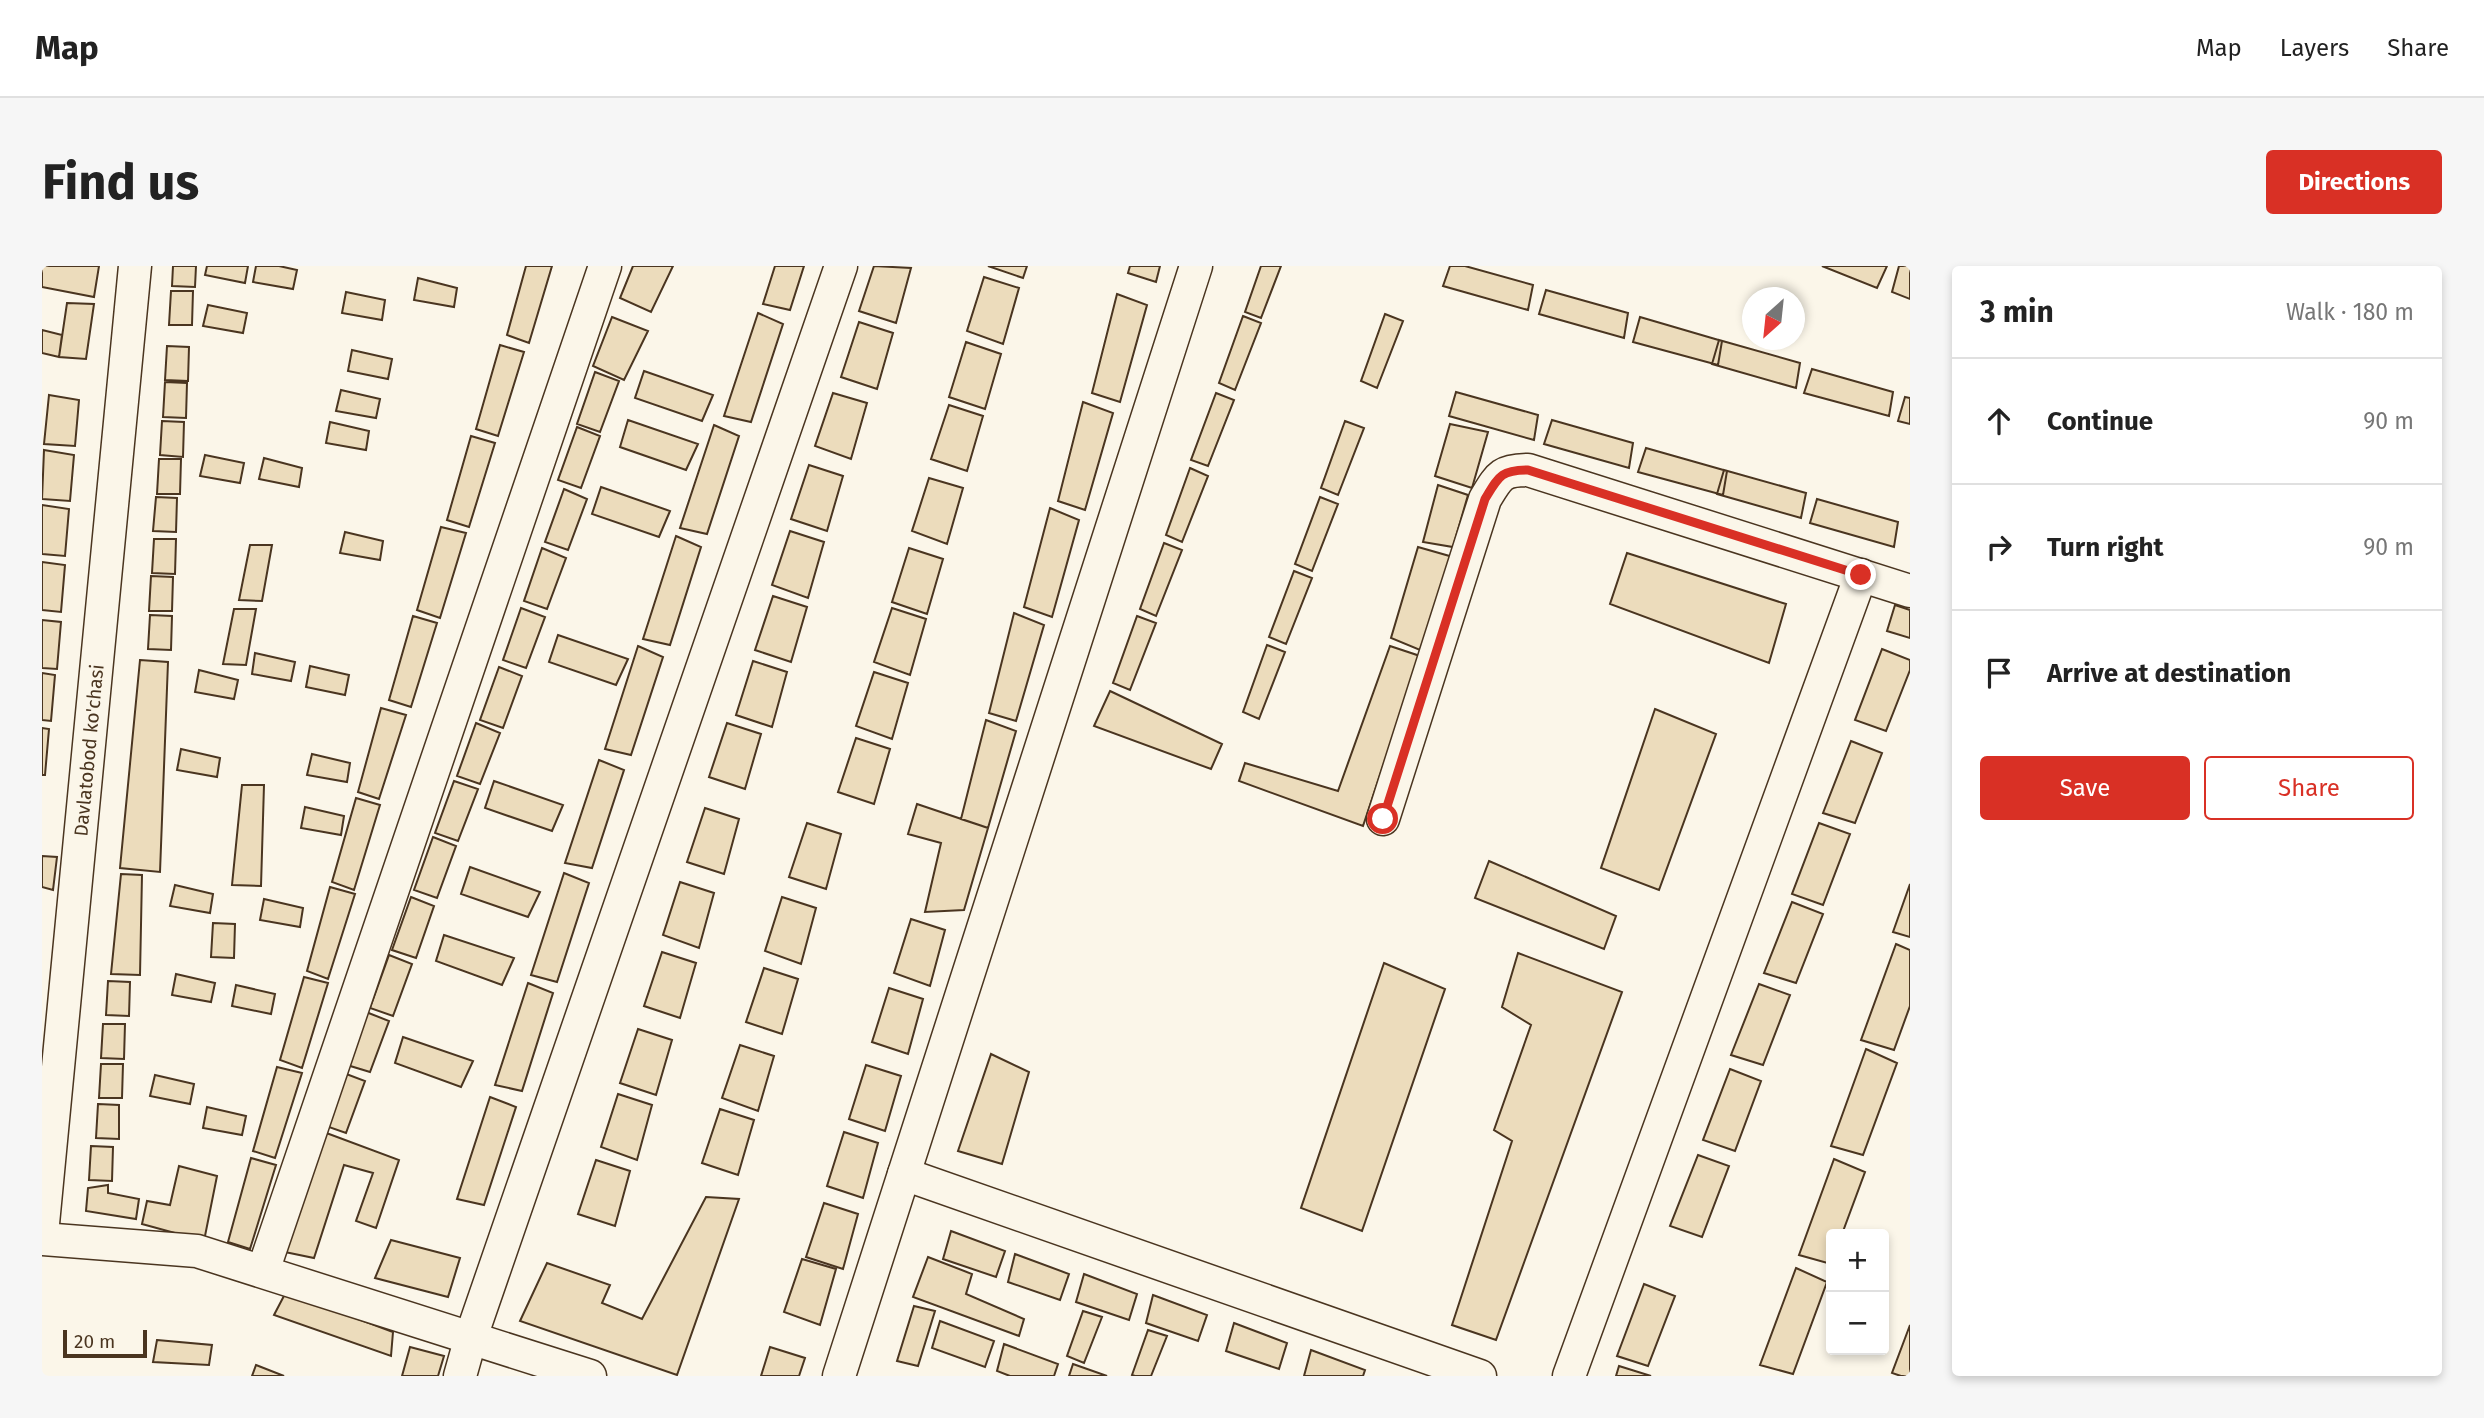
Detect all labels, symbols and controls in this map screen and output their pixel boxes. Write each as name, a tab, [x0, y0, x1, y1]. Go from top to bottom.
text: Map	[35, 28, 99, 68]
text: Map	[2196, 34, 2242, 62]
text: Layers	[2280, 34, 2349, 62]
text: Share	[2387, 34, 2449, 62]
button: Directions	[2266, 150, 2442, 214]
text: Find us	[42, 153, 199, 212]
north arrow	[1742, 287, 1805, 350]
text: 3 min	[1980, 294, 2054, 330]
text: Walk · 180 m	[2286, 298, 2414, 326]
icon: ahead	[1980, 402, 2018, 440]
text: Continue	[2047, 406, 2153, 437]
text: 90 m	[2363, 407, 2414, 435]
icon: right	[1980, 528, 2018, 566]
text: Turn right	[2047, 532, 2164, 563]
text: 90 m	[2363, 533, 2414, 561]
route end	[1845, 559, 1876, 590]
icon: arrive	[1980, 654, 2018, 692]
text: Arrive at destination	[2047, 658, 2291, 689]
street label: Davlatobod ko'chasi	[69, 663, 108, 837]
button: Save	[1980, 756, 2190, 820]
button: Share	[2204, 756, 2414, 820]
route start	[1367, 803, 1398, 834]
map controls	[1826, 1229, 1889, 1355]
button: +	[1826, 1229, 1889, 1292]
button: −	[1826, 1292, 1889, 1355]
scale bar	[63, 1327, 147, 1359]
text: 20 m	[74, 1330, 115, 1353]

